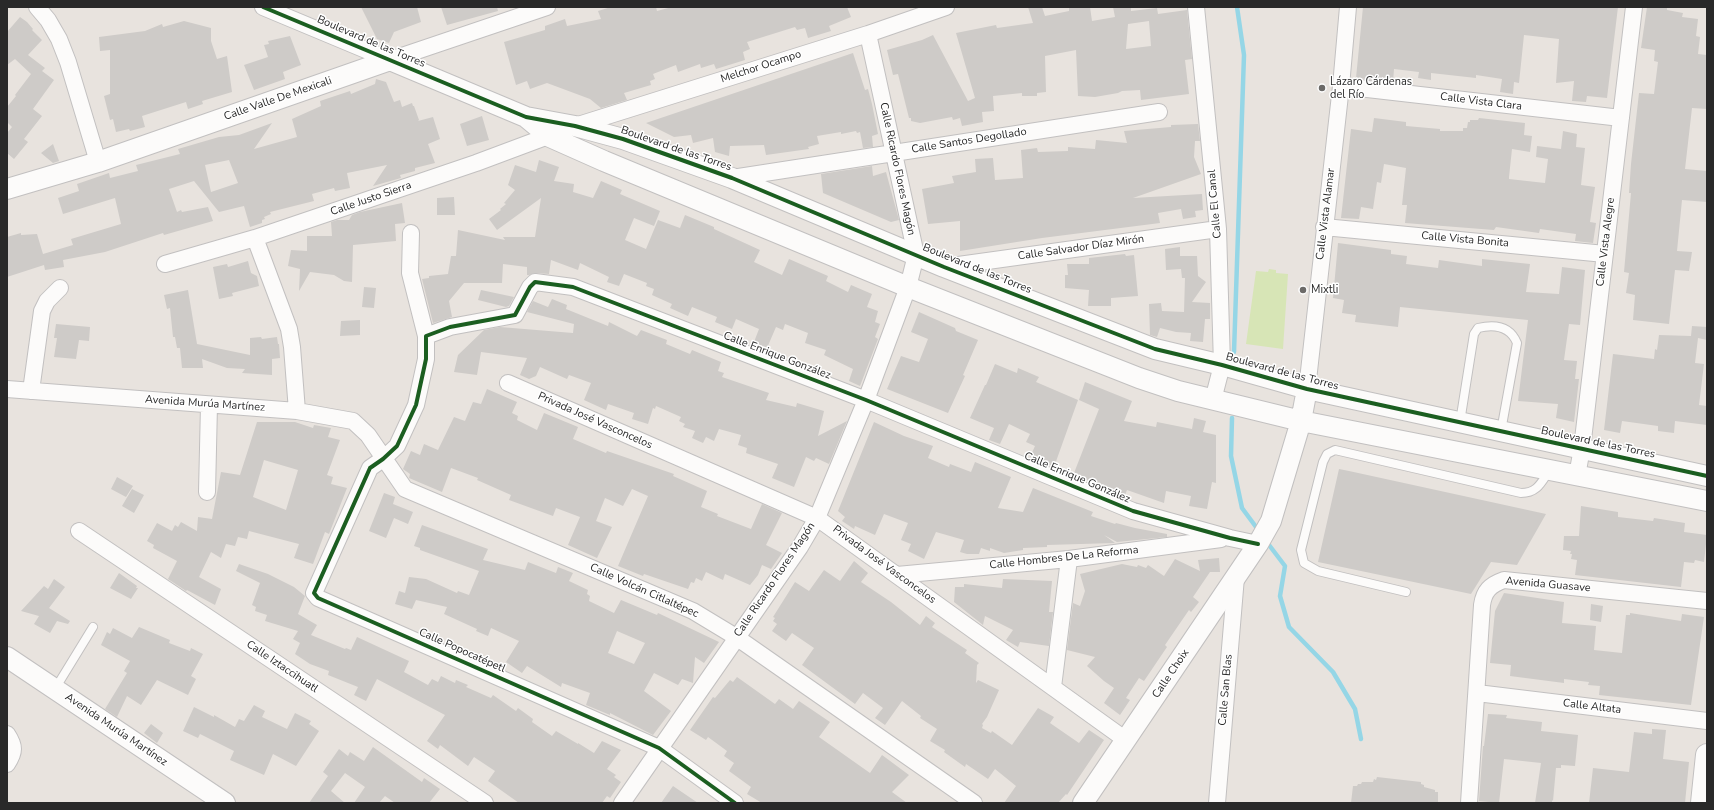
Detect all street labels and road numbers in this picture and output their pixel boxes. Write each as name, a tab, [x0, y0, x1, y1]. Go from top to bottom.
street label: Boulevard de las Torres	[315, 13, 427, 71]
street label: Melchor Ocampo	[719, 48, 803, 86]
street label: Calle Valle De Mexicali	[222, 74, 334, 124]
street label: Calle Vista Clara	[1439, 90, 1523, 114]
street label: Calle Ricardo Flores Magón	[876, 101, 918, 237]
street label: Boulevard de las Torres	[619, 124, 733, 174]
street label: Calle Santos Degollado	[910, 125, 1028, 157]
street label: Calle Vista Alamar	[1314, 167, 1338, 261]
street label: Calle El Canal	[1205, 169, 1225, 239]
street label: Calle Justo Sierra	[329, 179, 413, 219]
street label: Calle Vista Alegre	[1594, 197, 1618, 287]
street label: Calle Vista Bonita	[1421, 230, 1509, 250]
street label: Calle Salvador Díaz Mirón	[1017, 233, 1145, 263]
street label: Boulevard de las Torres	[921, 241, 1033, 297]
street label: Calle Enrique González	[721, 329, 833, 383]
street label: Boulevard de las Torres	[1224, 351, 1340, 393]
street label: Privada José Vasconcelos	[536, 390, 654, 452]
street label: Avenida Murúa Martínez	[144, 393, 266, 415]
street label: Boulevard de las Torres	[1540, 424, 1656, 462]
street label: Calle Enrique González	[1022, 450, 1132, 506]
street label: Calle Ricardo Flores Magón	[732, 520, 818, 640]
street label: Privada José Vasconcelos	[830, 523, 938, 607]
street label: Calle Hombres De La Reforma	[989, 544, 1139, 572]
street label: Calle Volcán Citlaltépec	[588, 561, 700, 621]
street label: Avenida Guasave	[1505, 575, 1591, 595]
street label: Calle Popocatépetl	[417, 626, 507, 676]
street label: Calle Iztaccihuatl	[244, 638, 320, 696]
street label: Calle Choix	[1150, 647, 1192, 701]
street label: Calle San Blas	[1216, 654, 1236, 726]
street label: Avenida Murúa Martínez	[62, 691, 170, 769]
street label: Calle Altata	[1562, 697, 1622, 717]

